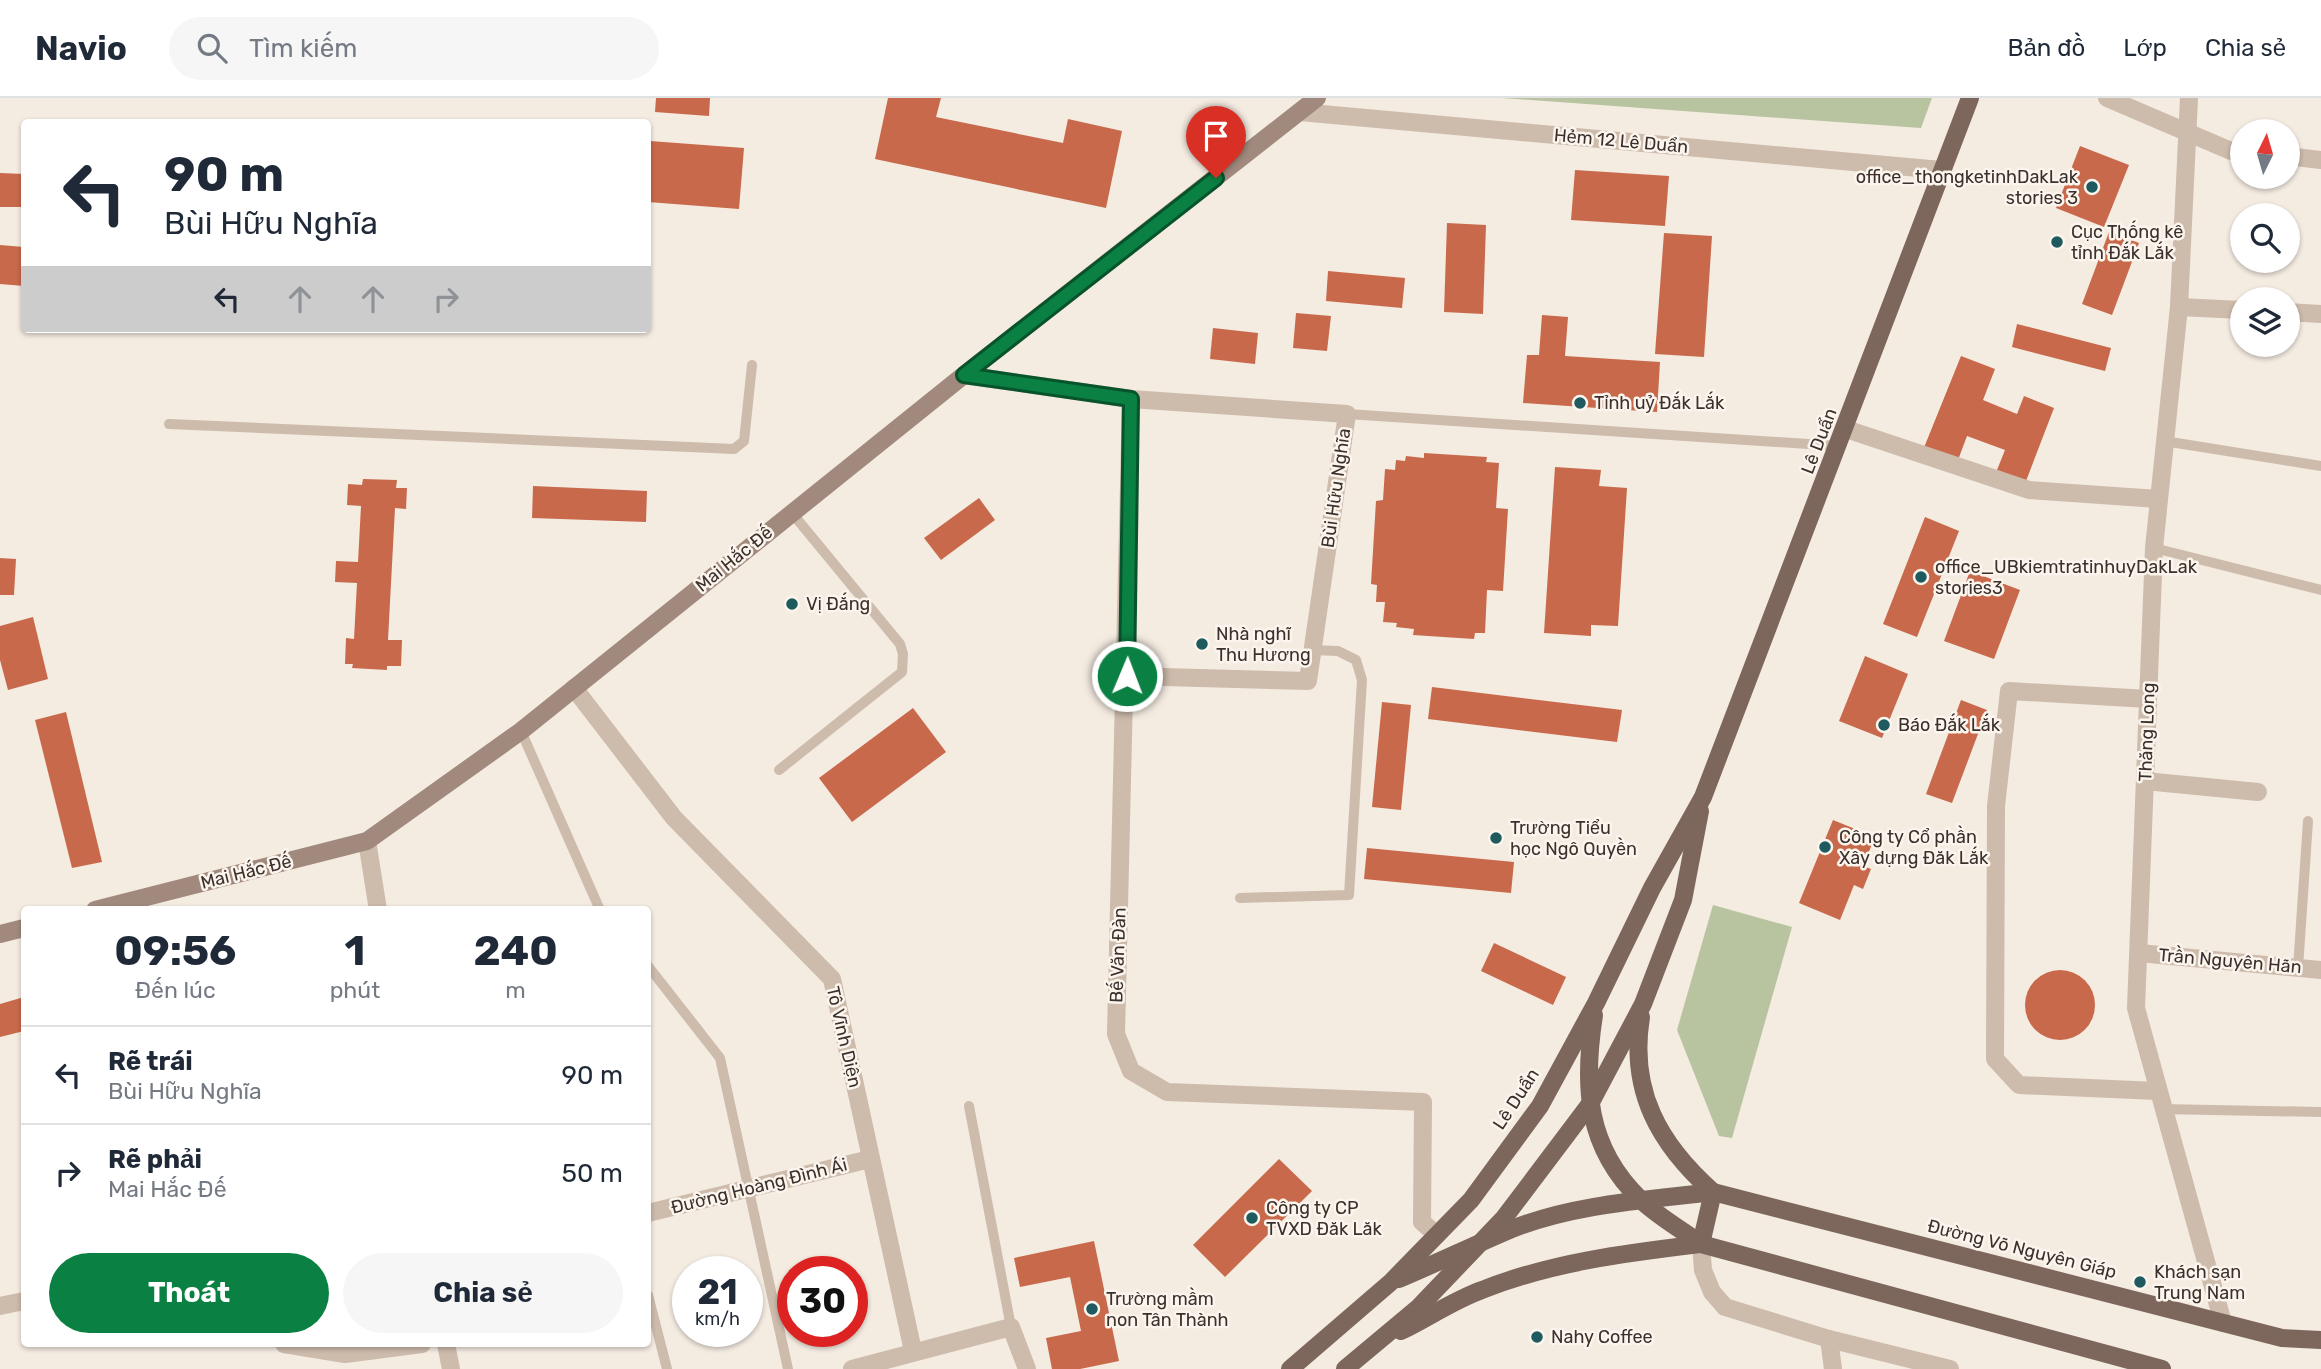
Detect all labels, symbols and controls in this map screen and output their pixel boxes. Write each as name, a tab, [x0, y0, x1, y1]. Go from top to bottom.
search box	[169, 17, 659, 80]
text: Navio	[35, 29, 127, 68]
icon: search	[193, 29, 231, 67]
text: Tìm kiếm	[249, 33, 357, 64]
text: Bản đồ	[2007, 34, 2085, 62]
text: Lớp	[2123, 34, 2167, 62]
text: Chia sẻ	[2205, 34, 2286, 62]
pin	[1186, 106, 1246, 178]
icon: arrive	[1197, 117, 1235, 155]
north arrow	[2230, 119, 2300, 189]
map controls	[2230, 119, 2300, 357]
street label: Hẻm 12 Lê Duẩn	[1553, 124, 1689, 158]
text: 90 m	[164, 145, 284, 203]
icon: left	[49, 147, 140, 238]
place label: office_thongketinhDakLak stories 3	[1856, 166, 2079, 209]
marker: office_thongketinhDakLak stories 3	[2084, 179, 2100, 195]
button: search	[2230, 203, 2300, 273]
text: Bùi Hữu Nghĩa	[164, 204, 378, 242]
place label: Cục Thống kê tỉnh Đắk Lắk	[2071, 220, 2183, 264]
marker: Cục Thống kê tỉnh Đắk Lắk	[2049, 234, 2065, 250]
icon: left	[208, 280, 246, 318]
icon: ahead	[281, 280, 319, 318]
icon: ahead	[354, 280, 392, 318]
icon: right	[427, 280, 465, 318]
button: layers	[2230, 287, 2300, 357]
place label: Tỉnh uỷ Đắk Lắk	[1594, 391, 1725, 414]
marker: Tỉnh uỷ Đắk Lắk	[1572, 395, 1588, 411]
street label: Lê Duẩn	[1796, 405, 1842, 477]
street label: Bùi Hữu Nghĩa	[1317, 427, 1355, 549]
street label: Mai Hắc Đế	[691, 521, 777, 597]
place label: office_UBkiemtratinhuyDakLak stories3	[1935, 556, 2198, 599]
marker: office_UBkiemtratinhuyDakLak stories3	[1913, 569, 1929, 585]
place label: Vị Đắng	[806, 592, 870, 615]
marker: Vị Đắng	[784, 596, 800, 612]
place label: Nhà nghĩ Thu Hương	[1216, 623, 1311, 666]
marker: Nhà nghĩ Thu Hương	[1194, 636, 1210, 652]
position arrow	[1090, 639, 1164, 713]
street label: Thăng Long	[2134, 682, 2160, 782]
place label: Báo Đắk Lắk	[1898, 713, 2001, 736]
marker: Báo Đắk Lắk	[1876, 717, 1892, 733]
place label: Trường Tiểu học Ngô Quyền	[1510, 817, 1637, 860]
place label: Công ty Cổ phần Xây dựng Đăk Lắk	[1839, 825, 1989, 869]
marker: Trường Tiểu học Ngô Quyền	[1488, 830, 1504, 846]
marker: Công ty Cổ phần Xây dựng Đăk Lắk	[1817, 839, 1833, 855]
street label: Mai Hắc Đế	[198, 849, 294, 894]
street label: Bế Văn Đàn	[1105, 907, 1131, 1003]
text: 09:56	[114, 926, 236, 976]
text: 1	[344, 926, 365, 976]
text: 240	[473, 926, 558, 976]
street label: Trần Nguyên Hãn	[2157, 943, 2303, 978]
text: Đến lúc	[135, 976, 216, 1004]
text: phút	[330, 976, 380, 1004]
text: m	[505, 976, 526, 1004]
street label: Tô Vĩnh Diện	[822, 984, 866, 1090]
text: Rẽ trái	[108, 1046, 193, 1077]
icon: left	[49, 1056, 87, 1094]
text: 90 m	[562, 1060, 623, 1091]
street label: Lê Duẩn	[1488, 1064, 1544, 1134]
text: Bùi Hữu Nghĩa	[108, 1077, 262, 1105]
text: Rẽ phải	[108, 1144, 202, 1175]
street label: Đường Hoàng Đình Ái	[669, 1153, 849, 1219]
icon: right	[49, 1154, 87, 1192]
text: 50 m	[562, 1158, 623, 1189]
text: Mai Hắc Đế	[108, 1175, 227, 1203]
place label: Công ty CP TVXD Đăk Lăk	[1266, 1197, 1383, 1240]
marker: Công ty CP TVXD Đăk Lăk	[1244, 1210, 1260, 1226]
street label: Đường Võ Nguyên Giáp	[1925, 1215, 2119, 1283]
button: Thoát	[49, 1253, 329, 1333]
button: Chia sẻ	[343, 1253, 623, 1333]
speed limit sign: 30	[777, 1256, 868, 1347]
place label: Khách sạn Trung Nam	[2154, 1261, 2245, 1304]
text: 21	[697, 1271, 738, 1313]
marker: Khách sạn Trung Nam	[2132, 1274, 2148, 1290]
place label: Trường mầm non Tân Thành	[1106, 1287, 1229, 1331]
marker: Trường mầm non Tân Thành	[1084, 1301, 1100, 1317]
text: km/h	[695, 1308, 740, 1330]
place label: Nahy Coffee	[1551, 1326, 1653, 1348]
marker: Nahy Coffee	[1529, 1329, 1545, 1345]

